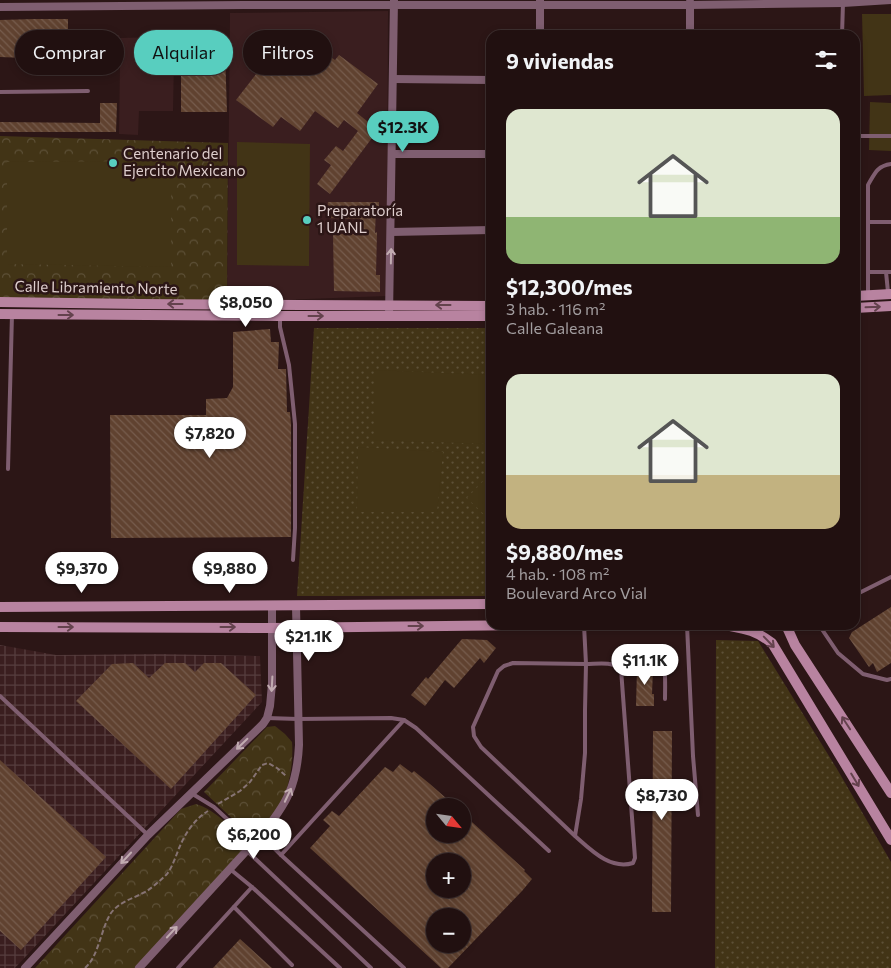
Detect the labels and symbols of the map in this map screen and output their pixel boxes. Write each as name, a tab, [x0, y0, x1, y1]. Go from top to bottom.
pin: $12.3K	[362, 110, 444, 153]
place label: Centenario del Ejercito Mexicano	[123, 144, 245, 179]
marker: Centenario del Ejercito Mexicano	[107, 157, 119, 169]
place label: Preparatoría 1 UANL	[317, 201, 403, 236]
marker: Preparatoría 1 UANL	[301, 214, 313, 226]
one-way arrow	[386, 249, 395, 265]
street label: Calle Libramiento Norte	[14, 277, 178, 297]
pin: $8,050	[205, 286, 287, 328]
one-way arrow	[167, 299, 184, 309]
one-way arrow	[435, 300, 451, 310]
one-way arrow	[865, 303, 881, 312]
one-way arrow	[58, 310, 74, 319]
one-way arrow	[308, 311, 324, 321]
pin: $7,820	[169, 416, 251, 459]
pin: $9,370	[41, 552, 123, 594]
pin: $9,880	[189, 552, 271, 594]
pin: $21.1K	[268, 620, 350, 662]
one-way arrow	[408, 621, 424, 631]
one-way arrow	[57, 622, 73, 632]
one-way arrow	[220, 623, 236, 632]
one-way arrow	[763, 636, 775, 649]
pin: $11.1K	[604, 644, 686, 686]
one-way arrow	[267, 676, 276, 692]
one-way arrow	[840, 716, 850, 730]
one-way arrow	[236, 738, 248, 750]
one-way arrow	[850, 773, 860, 787]
pin: $8,730	[621, 778, 703, 821]
one-way arrow	[284, 788, 293, 803]
north arrow	[426, 798, 471, 842]
pin: $6,200	[213, 818, 295, 860]
one-way arrow	[120, 852, 132, 865]
one-way arrow	[166, 926, 178, 939]

